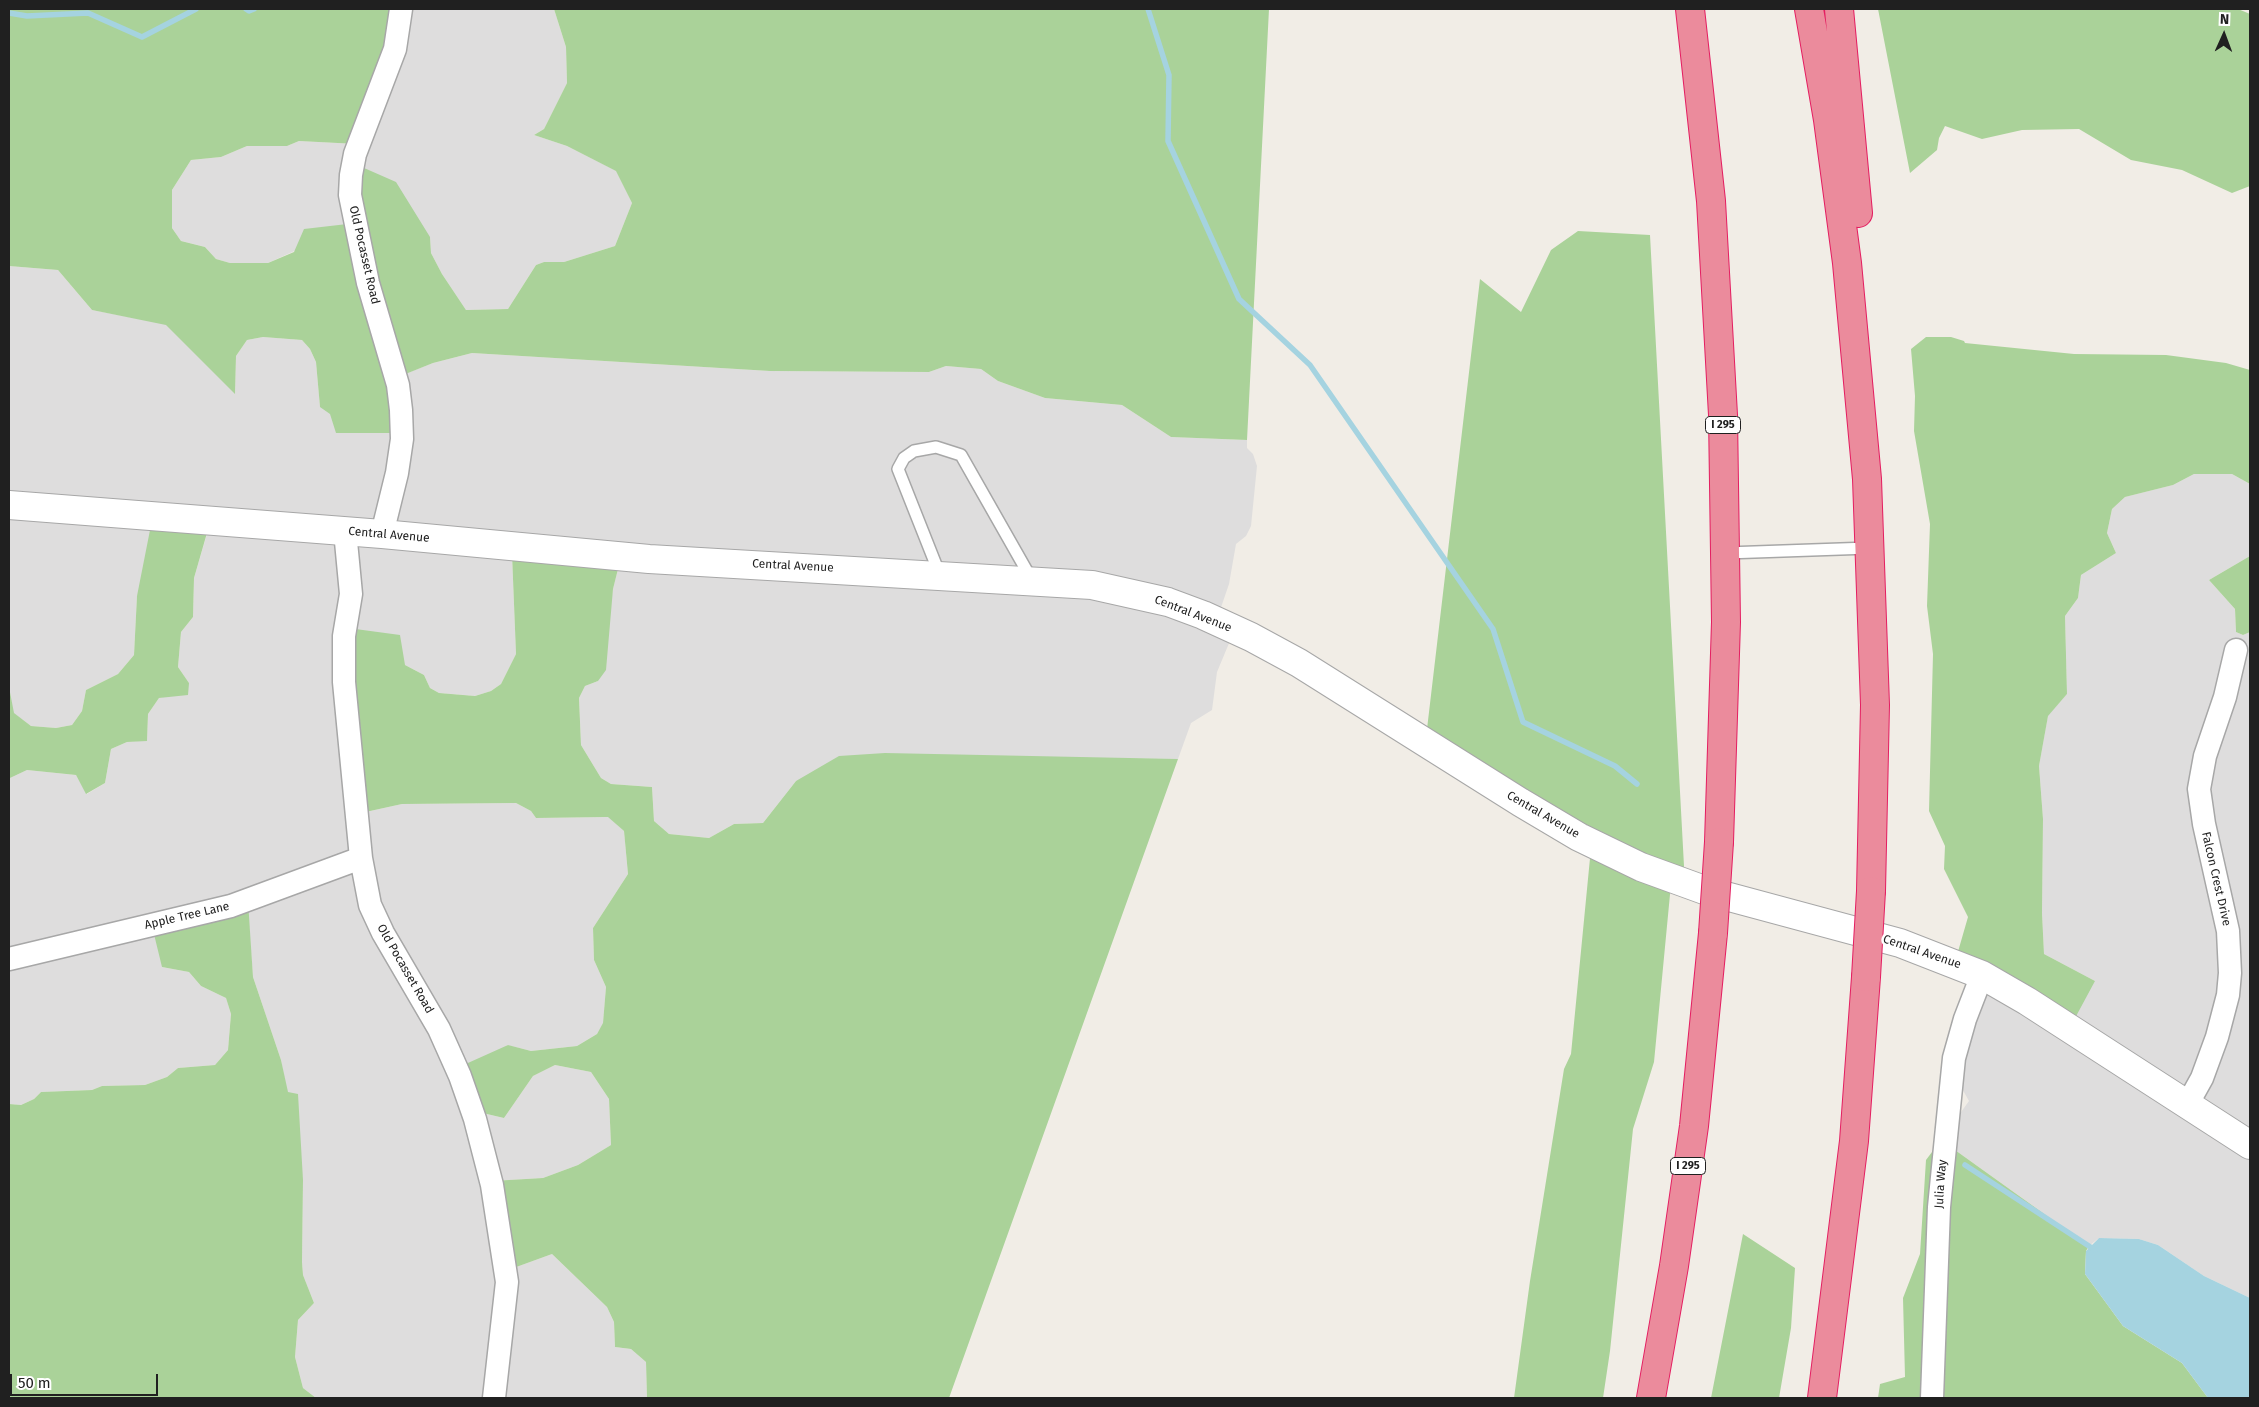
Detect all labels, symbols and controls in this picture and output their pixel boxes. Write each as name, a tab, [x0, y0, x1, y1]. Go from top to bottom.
north arrow	[2199, 10, 2249, 60]
text: N	[2220, 11, 2229, 28]
street label: Old Pocasset Road	[346, 204, 382, 306]
road number: I 295	[1706, 416, 1740, 434]
street label: Central Avenue	[348, 524, 430, 546]
street label: Central Avenue	[752, 557, 834, 575]
street label: Central Avenue	[1152, 593, 1234, 635]
street label: Central Avenue	[1504, 788, 1582, 842]
street label: Falcon Crest Drive	[2198, 830, 2234, 928]
street label: Apple Tree Lane	[143, 899, 231, 933]
street label: Old Pocasset Road	[374, 922, 436, 1016]
street label: Central Avenue	[1881, 932, 1963, 972]
road number: I 295	[1670, 1158, 1706, 1174]
street label: Julia Way	[1932, 1159, 1950, 1209]
scale bar	[12, 1364, 160, 1396]
text: 50 m	[18, 1374, 51, 1392]

